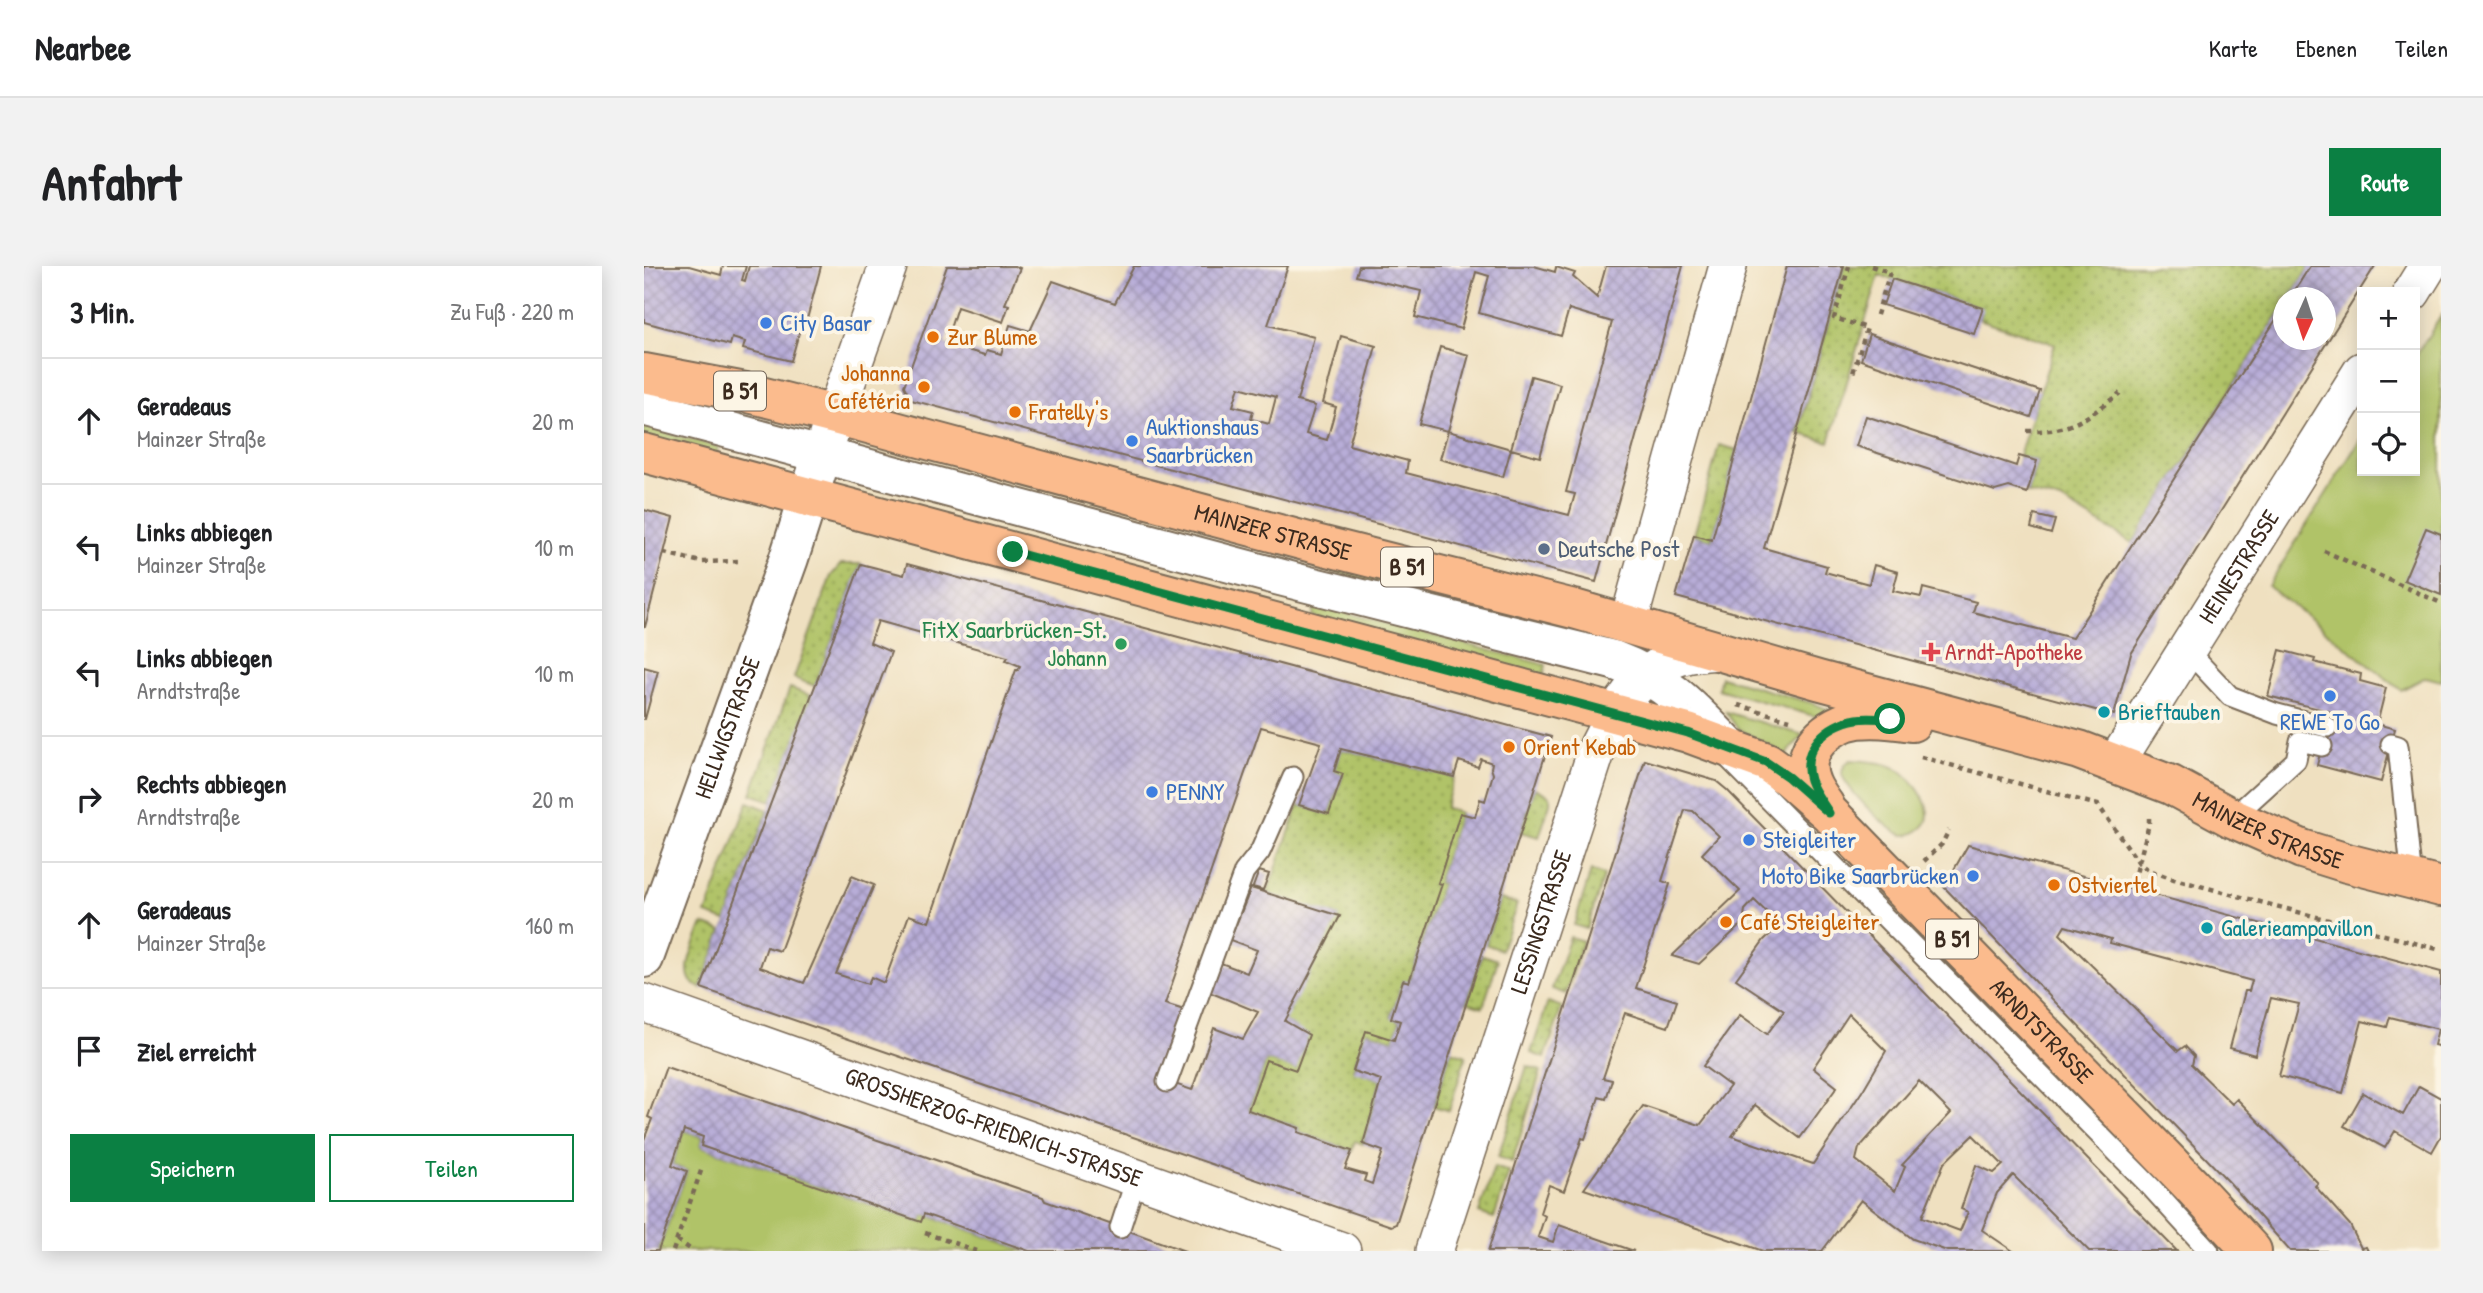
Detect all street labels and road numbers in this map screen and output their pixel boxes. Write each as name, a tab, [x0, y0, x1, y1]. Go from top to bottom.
road number: B 51	[714, 372, 766, 410]
street label: MAINZER STRASSE	[1191, 495, 1355, 567]
street label: HEINESTRASSE	[2190, 503, 2286, 629]
road number: B 51	[1381, 548, 1433, 586]
street label: HELLWIGSTRASSE	[686, 651, 767, 803]
street label: MAINZER STRASSE	[2188, 783, 2348, 876]
street label: LESSINGSTRASSE	[1502, 845, 1578, 997]
road number: B 51	[1926, 919, 1978, 958]
street label: ARNDTSTRASSE	[1983, 971, 2101, 1091]
street label: GROSSHERZOG-FRIEDRICH-STRASSE	[841, 1059, 1147, 1194]

